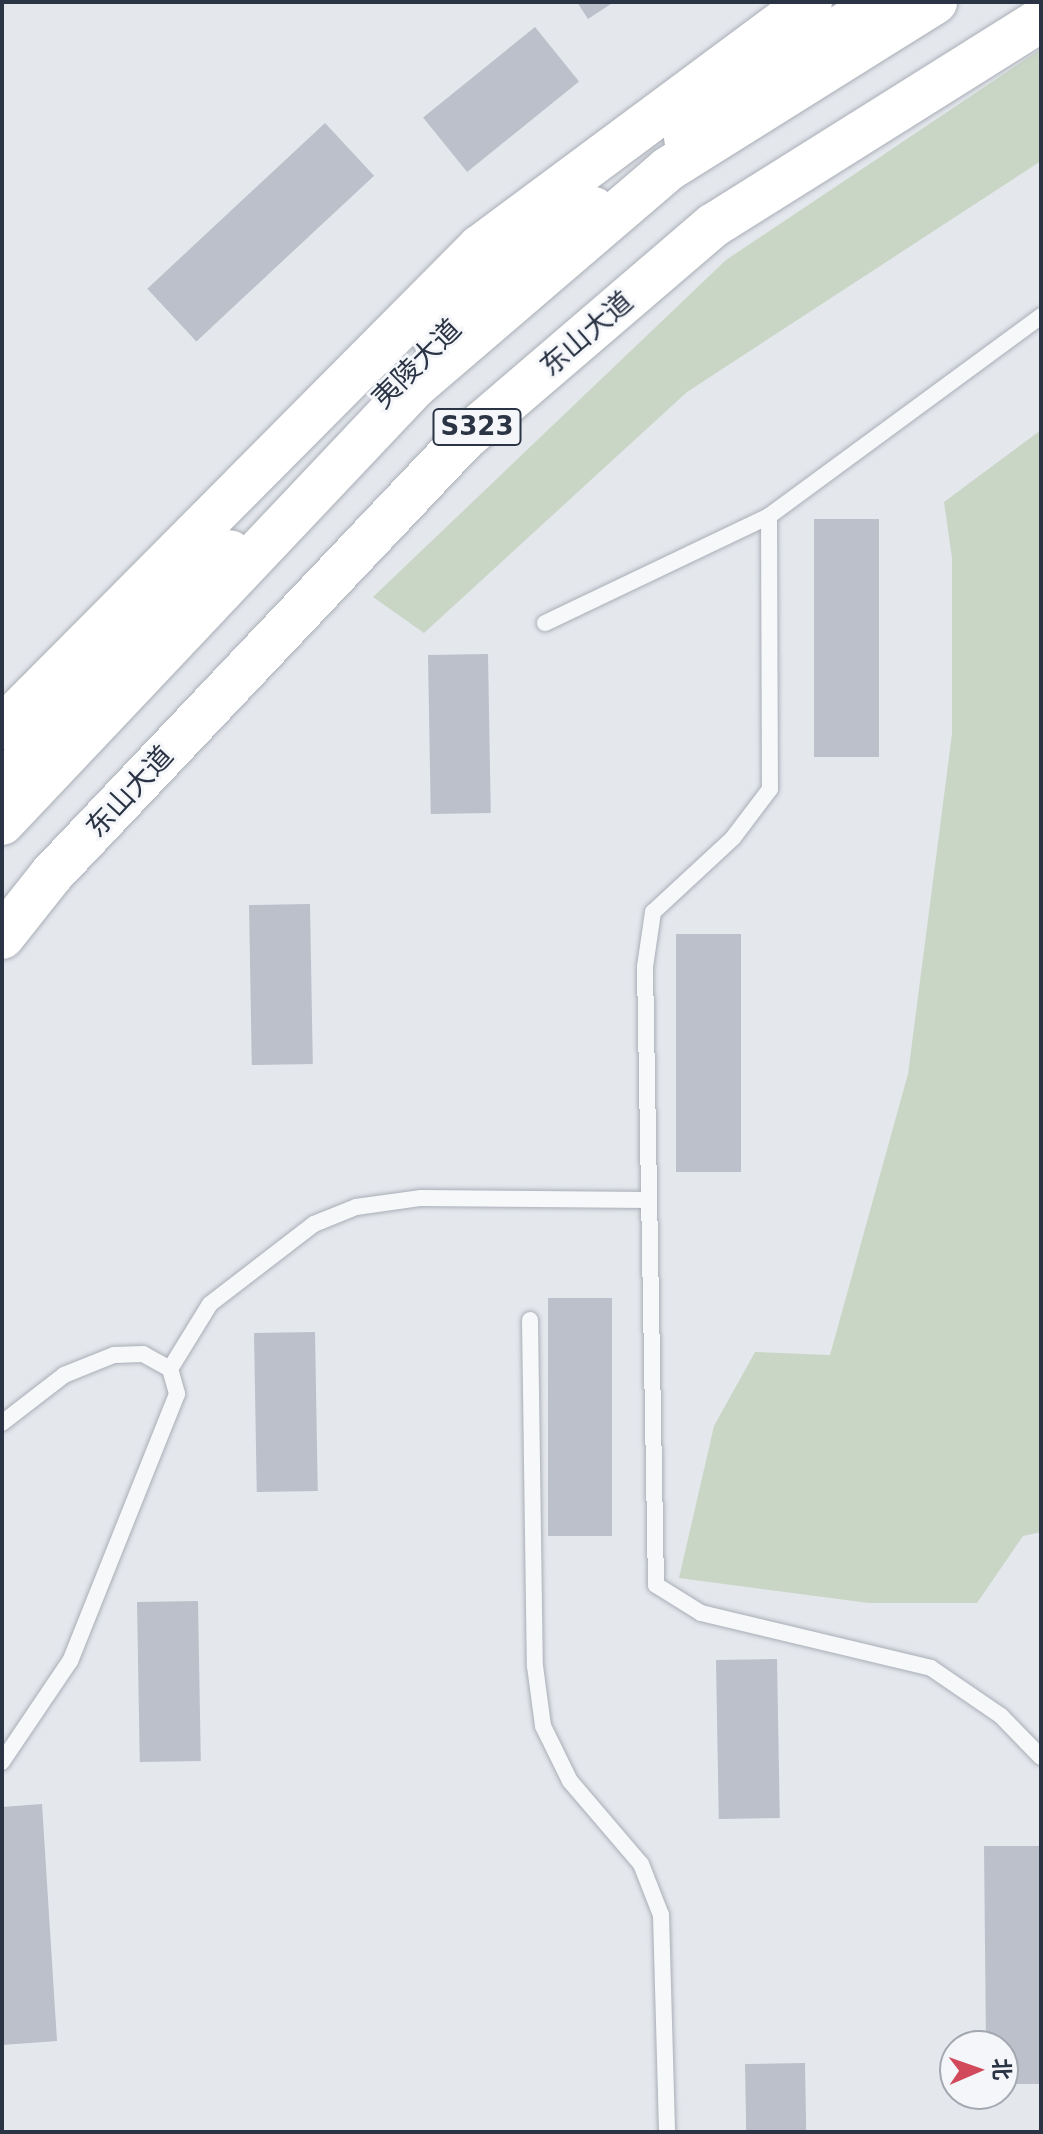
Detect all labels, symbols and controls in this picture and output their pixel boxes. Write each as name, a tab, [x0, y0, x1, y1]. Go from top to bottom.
street label: 东山大道	[534, 285, 640, 383]
street label: 夷陵大道	[366, 313, 468, 415]
road number: S323	[431, 405, 523, 449]
street label: 东山大道	[80, 740, 180, 844]
north arrow	[939, 2030, 1019, 2110]
text: 北	[989, 2058, 1014, 2081]

